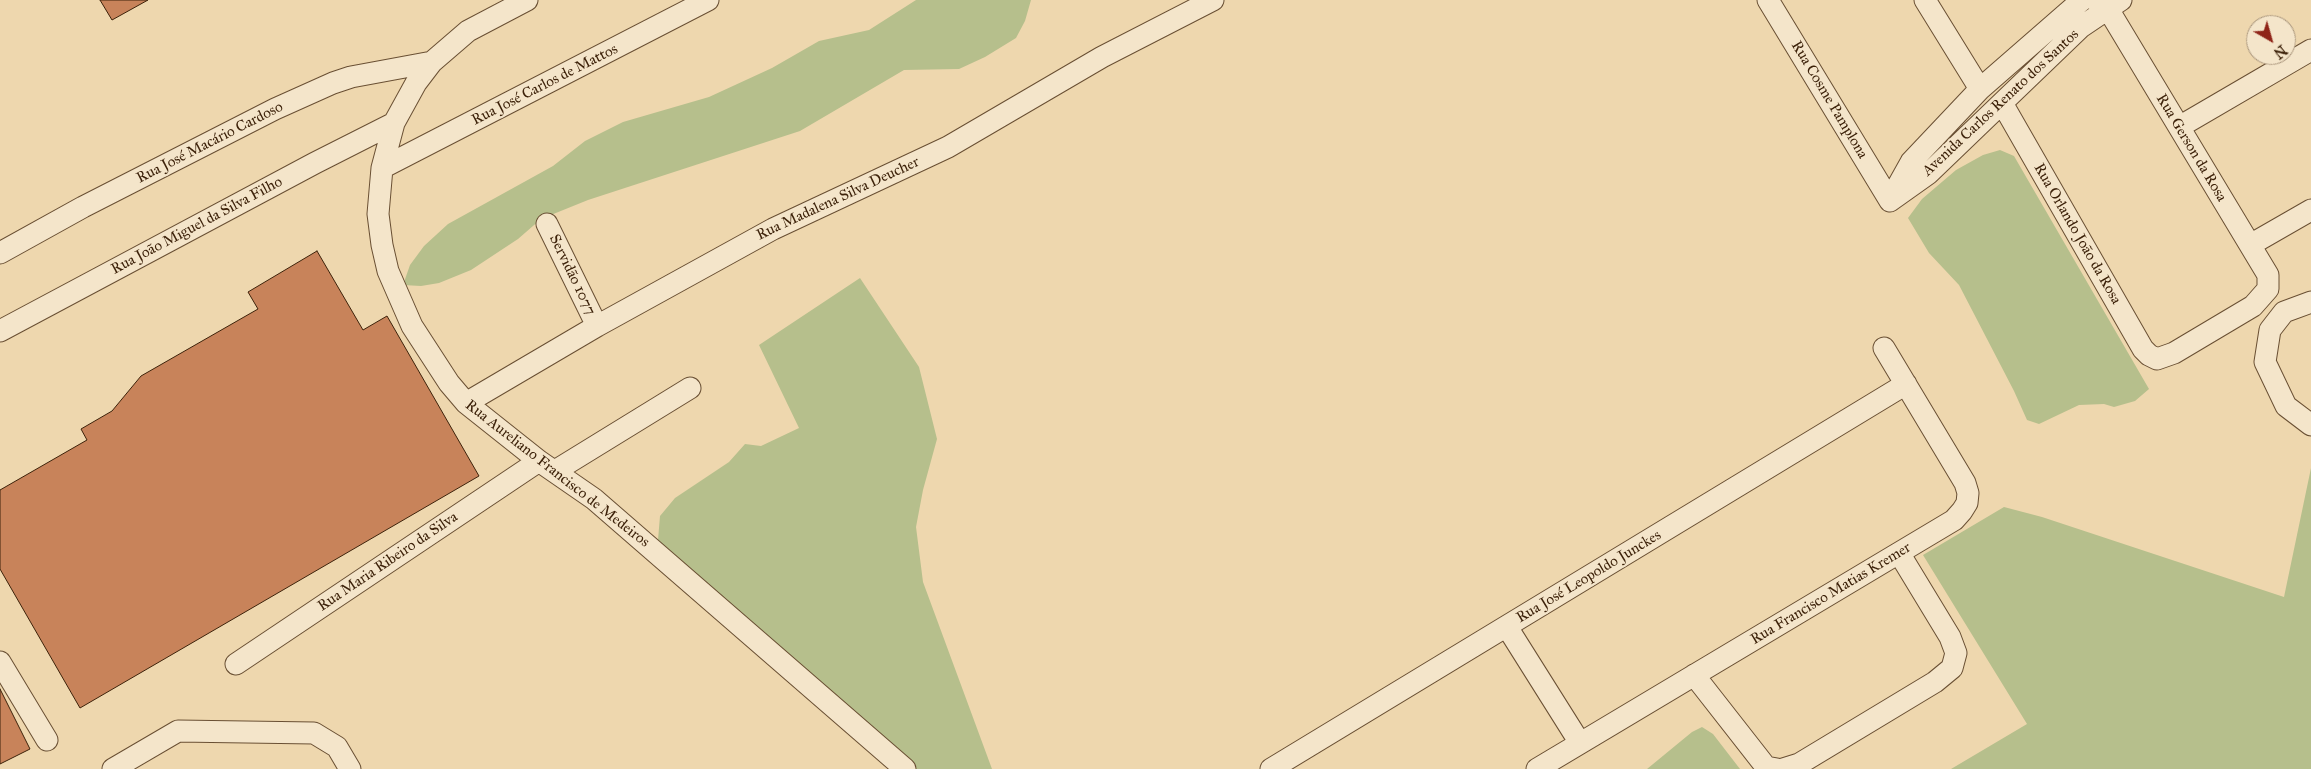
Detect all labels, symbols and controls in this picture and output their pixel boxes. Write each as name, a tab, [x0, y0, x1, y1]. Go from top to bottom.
north arrow	[2246, 15, 2296, 65]
street label: Avenida Carlos Renato dos Santos	[1919, 26, 2083, 180]
street label: Rua Cosme Pamplona	[1787, 38, 1871, 162]
street label: Rua José Carlos de Mattos	[469, 40, 621, 130]
text: N	[2270, 41, 2290, 62]
street label: Rua Gerson da Rosa	[2152, 91, 2230, 205]
street label: Rua José Macário Cardoso	[134, 98, 286, 188]
street label: Rua Madalena Silva Deucher	[754, 153, 922, 245]
street label: Rua Orlando João da Rosa	[2029, 160, 2125, 308]
street label: Rua João Miguel da Silva Filho	[108, 173, 286, 279]
street label: Servidão 1077	[545, 232, 599, 318]
street label: Rua Aureliano Francisco de Medeiros	[461, 396, 653, 552]
street label: Rua Maria Ribeiro da Silva	[315, 508, 461, 616]
street label: Rua José Leopoldo Junckes	[1513, 527, 1665, 627]
street label: Rua Francisco Matias Kremer	[1748, 539, 1914, 649]

